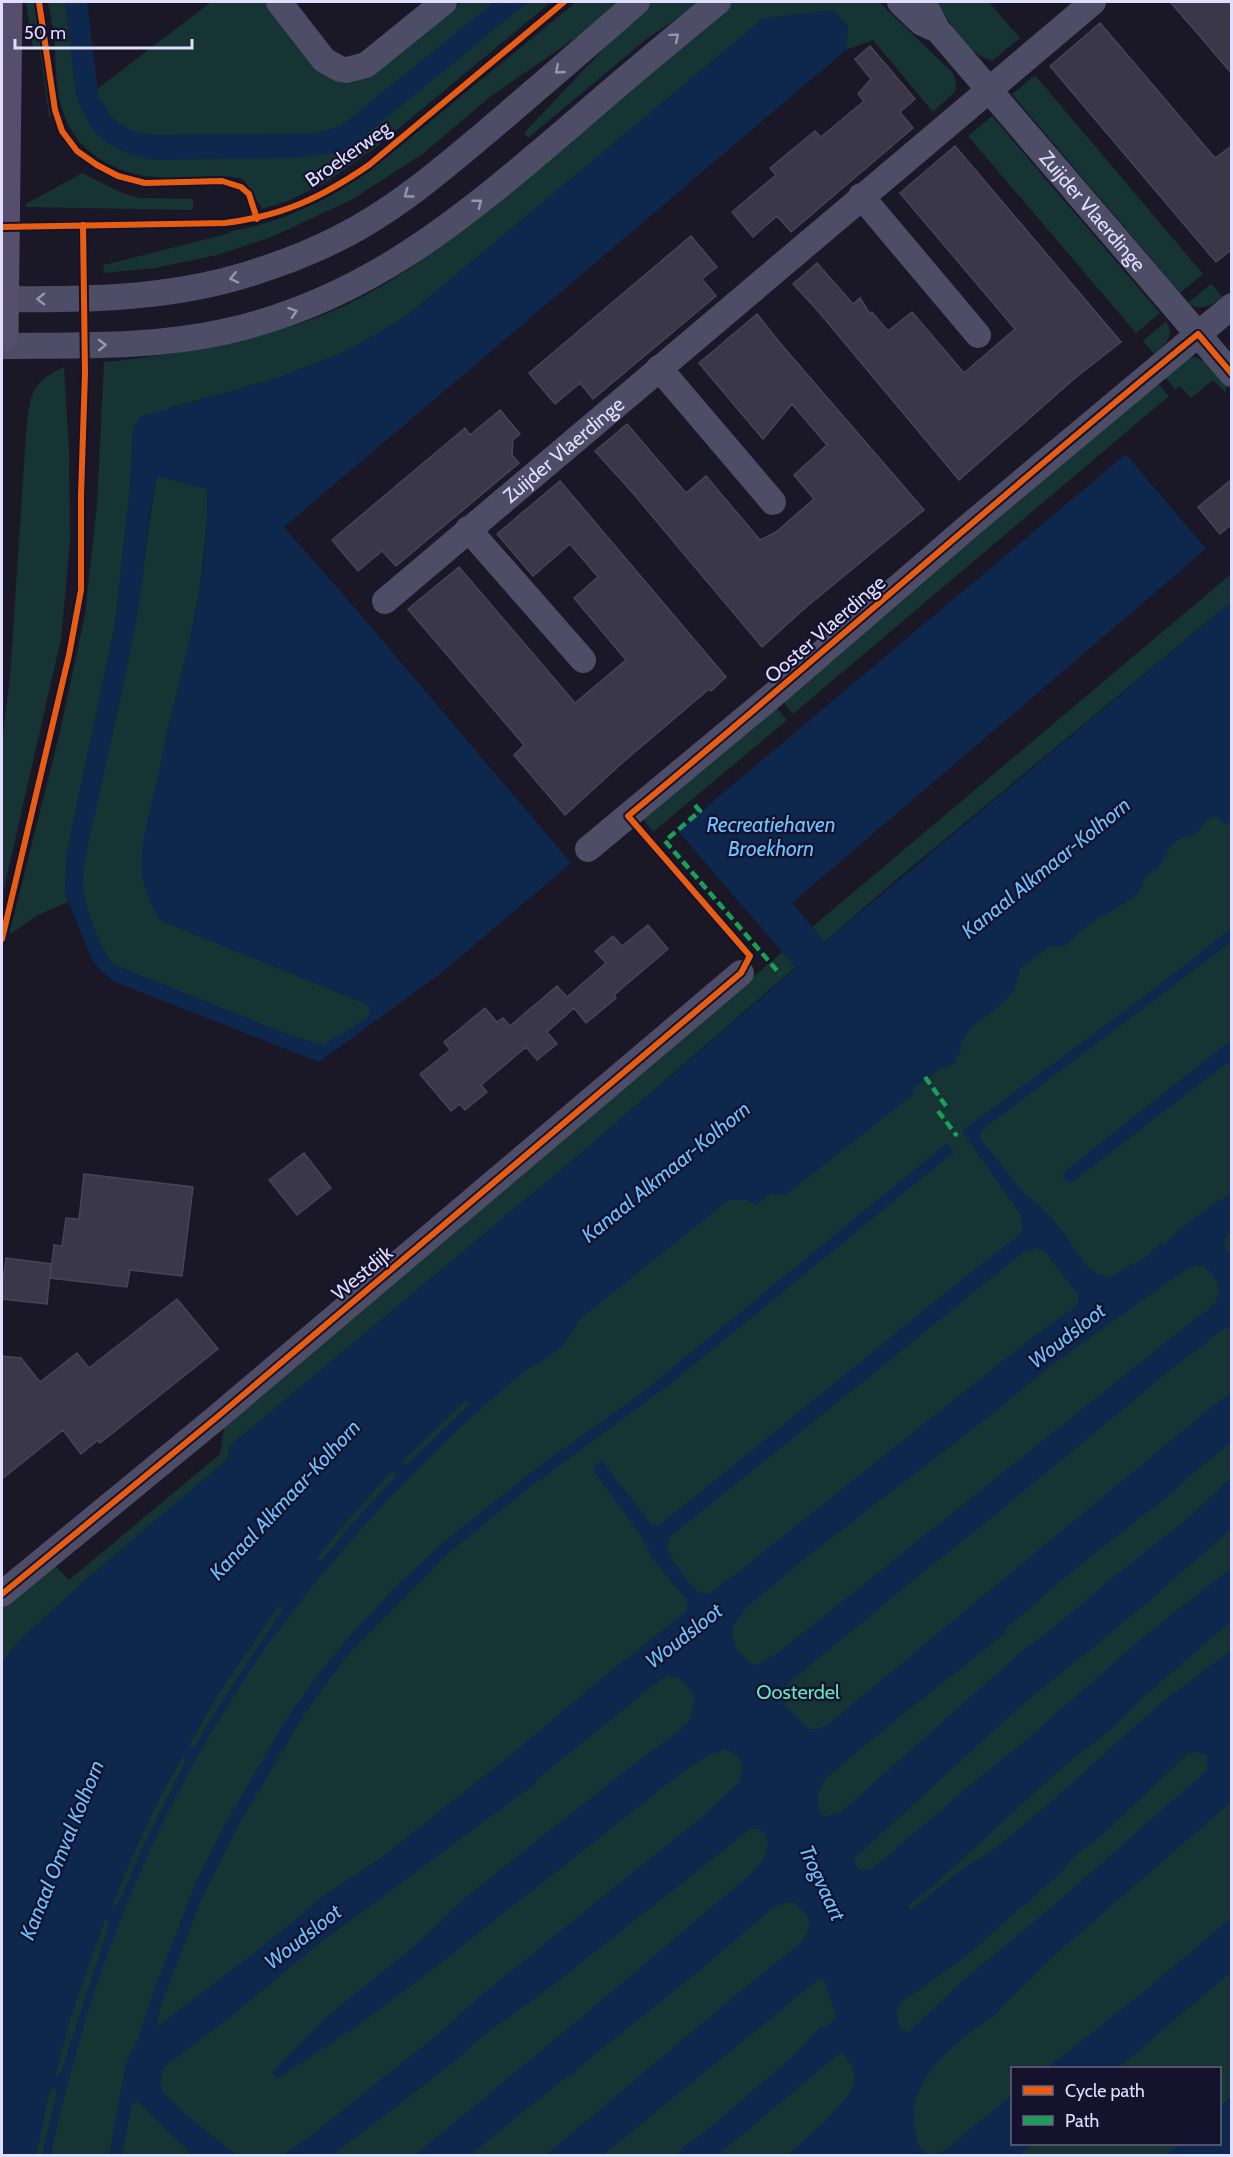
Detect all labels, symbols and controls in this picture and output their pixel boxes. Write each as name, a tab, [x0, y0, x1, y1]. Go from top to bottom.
scale bar	[15, 12, 192, 50]
text: 50 m	[24, 22, 66, 44]
one-way arrow	[668, 33, 679, 44]
one-way arrow	[555, 63, 566, 74]
street label: Broekerweg	[301, 115, 396, 192]
street label: Zuijder Vlaerdinge	[1034, 146, 1151, 276]
one-way arrow	[404, 187, 415, 198]
one-way arrow	[472, 199, 483, 210]
one-way arrow	[229, 270, 239, 283]
one-way arrow	[36, 293, 45, 305]
one-way arrow	[287, 307, 298, 319]
one-way arrow	[97, 339, 106, 351]
street label: Zuijder Vlaerdinge	[498, 392, 629, 508]
street label: Ooster Vlaerdinge	[760, 570, 890, 688]
water label: Kanaal Alkmaar-Kolhorn	[956, 792, 1135, 943]
water label: Recreatiehaven Broekhorn	[707, 812, 835, 861]
water label: Kanaal Alkmaar-Kolhorn	[576, 1096, 755, 1247]
street label: Westdijk	[327, 1241, 397, 1305]
water label: Woudsloot	[1023, 1297, 1111, 1373]
water label: Kanaal Alkmaar-Kolhorn	[204, 1414, 365, 1585]
water label: Woudsloot	[640, 1597, 728, 1673]
park label: Oosterdel	[756, 1680, 840, 1704]
water label: Kanaal Omval Kolhorn	[14, 1756, 109, 1943]
water label: Trogvaart	[794, 1841, 851, 1925]
water label: Woudsloot	[259, 1898, 347, 1974]
legend	[1011, 2067, 1221, 2145]
text: Cycle path	[1065, 2080, 1145, 2102]
text: Path	[1065, 2110, 1099, 2132]

